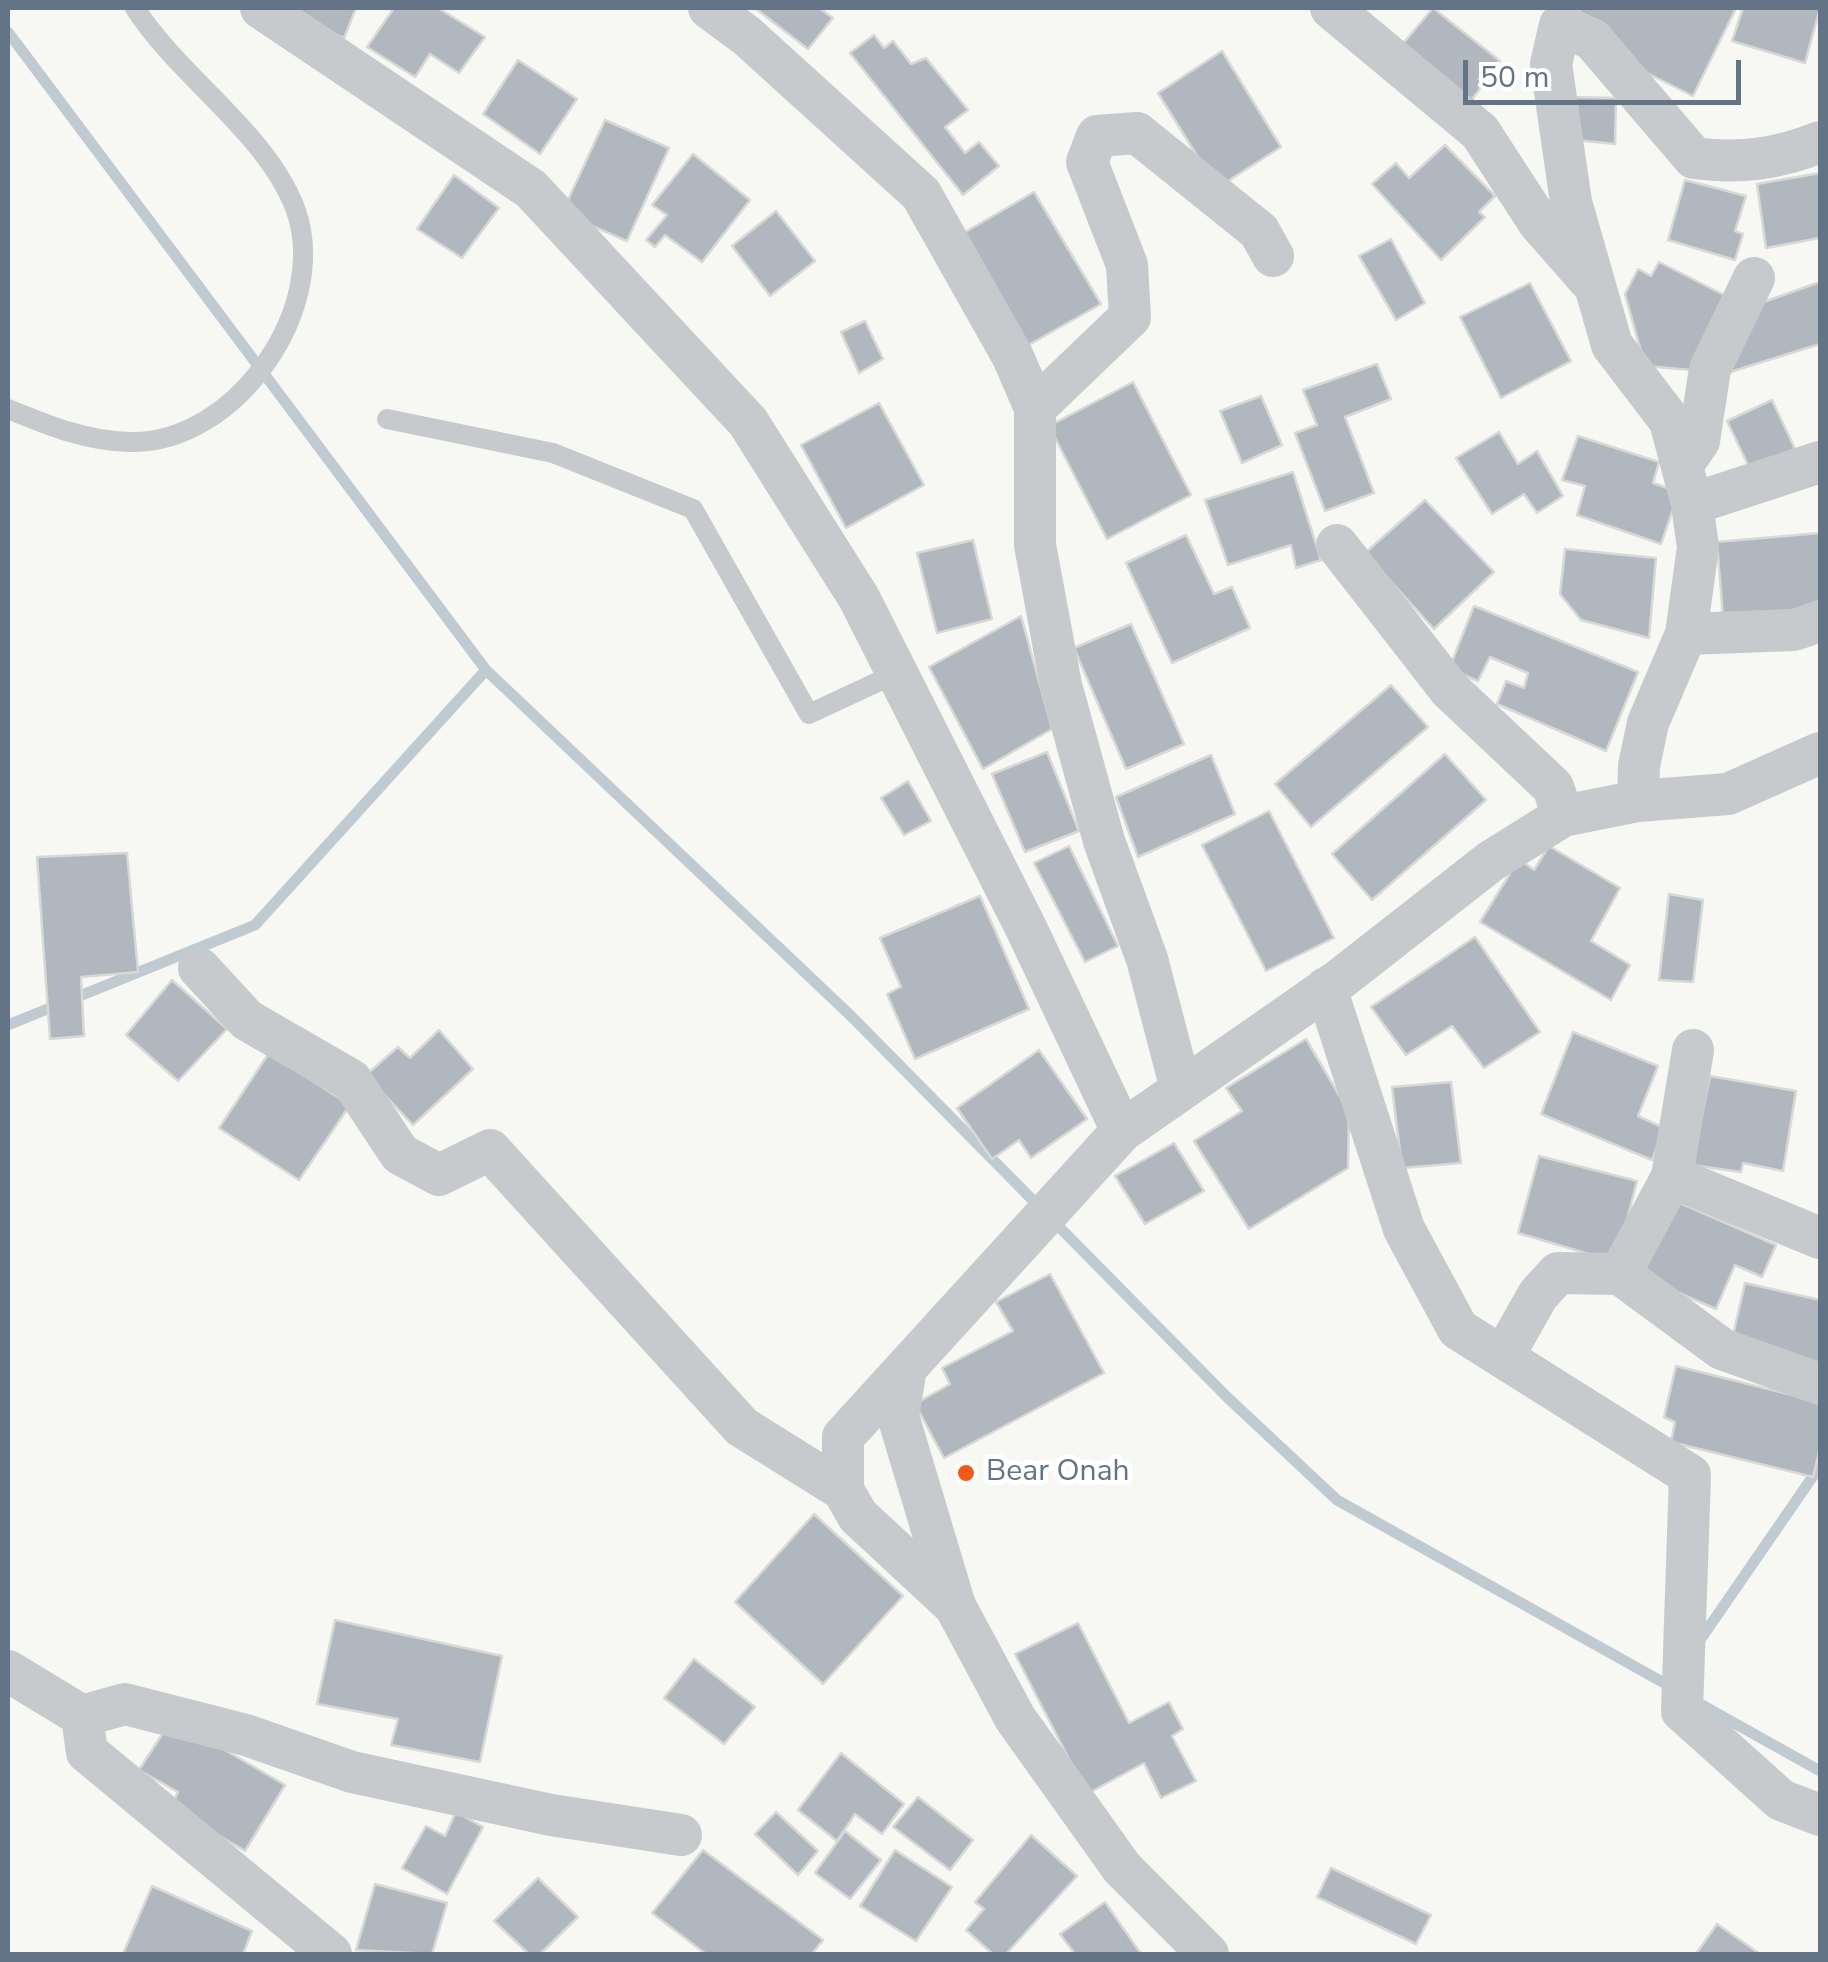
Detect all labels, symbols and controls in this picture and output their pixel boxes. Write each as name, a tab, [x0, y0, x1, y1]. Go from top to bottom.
scale bar	[1468, 40, 1746, 102]
text: 50 m	[1480, 57, 1549, 98]
place label: Bear Onah	[986, 1455, 1130, 1491]
marker: Bear Onah	[955, 1462, 977, 1484]

